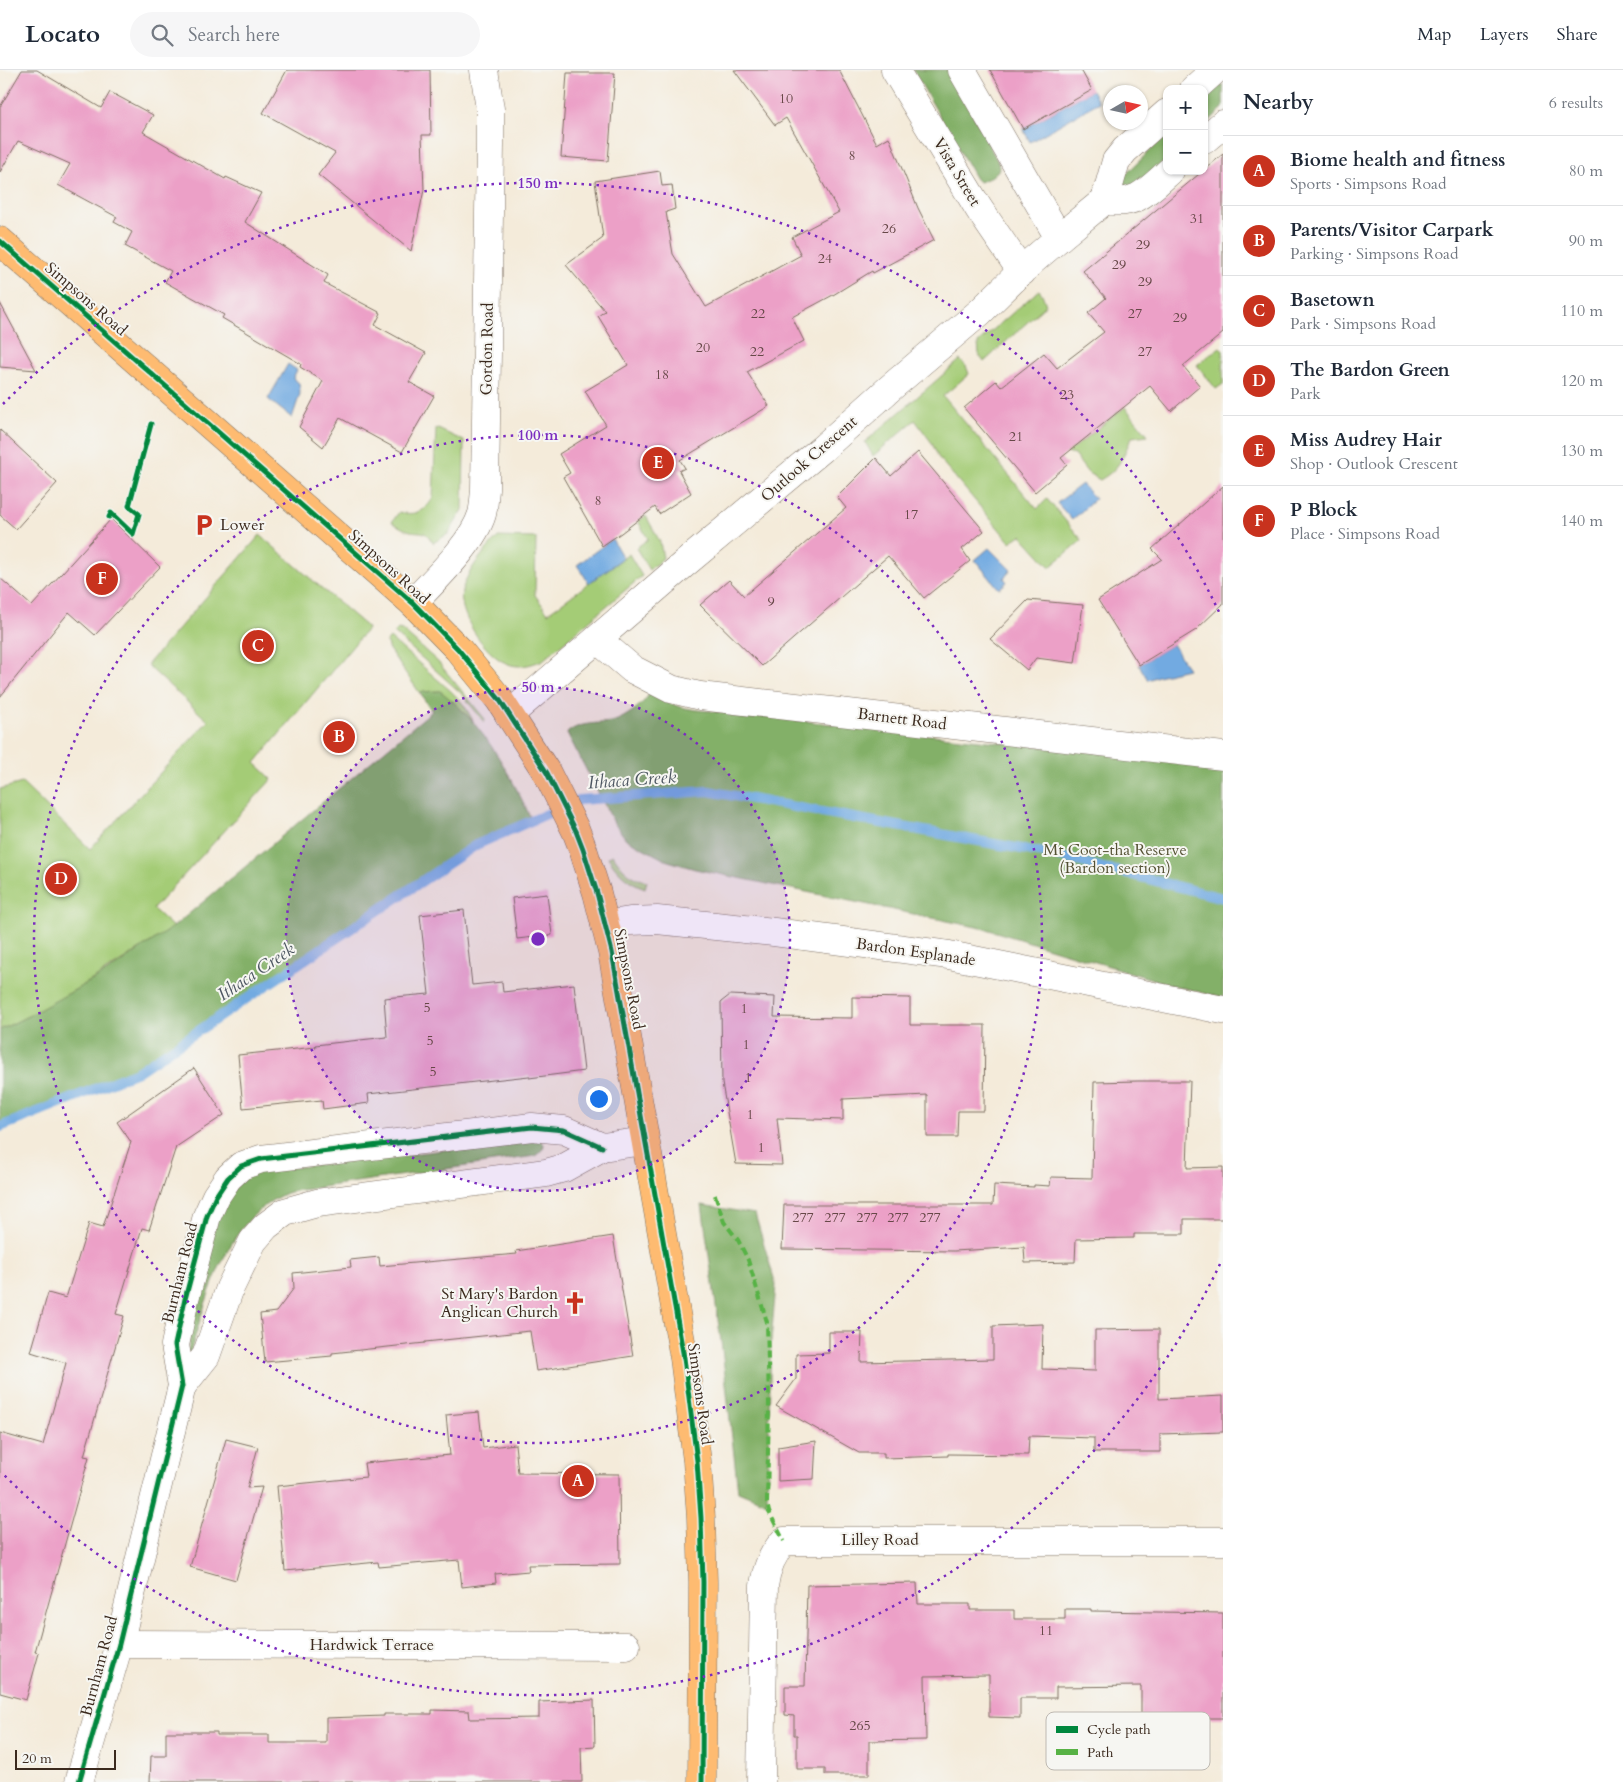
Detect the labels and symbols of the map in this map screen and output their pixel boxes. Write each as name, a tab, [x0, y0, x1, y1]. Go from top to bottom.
north arrow	[1103, 85, 1148, 130]
house number: 10	[779, 89, 793, 108]
street label: Vista Street	[928, 134, 986, 210]
house number: 8	[848, 146, 856, 165]
text: 150 m	[518, 173, 559, 193]
house number: 31	[1190, 209, 1204, 228]
house number: 26	[882, 219, 896, 238]
house number: 29	[1136, 235, 1150, 254]
house number: 24	[818, 249, 832, 268]
house number: 29	[1112, 255, 1126, 274]
street label: Simpsons Road	[40, 257, 132, 341]
house number: 29	[1138, 272, 1152, 291]
street label: Gordon Road	[475, 302, 499, 396]
house number: 22	[751, 304, 765, 323]
house number: 27	[1128, 304, 1142, 323]
house number: 29	[1173, 308, 1187, 327]
house number: 20	[696, 338, 710, 357]
house number: 22	[750, 342, 764, 361]
house number: 27	[1138, 342, 1152, 361]
house number: 18	[655, 365, 669, 384]
house number: 23	[1060, 385, 1074, 404]
street label: Outlook Crescent	[756, 411, 862, 507]
text: 100 m	[518, 425, 559, 445]
house number: 21	[1009, 427, 1023, 446]
pin: E	[642, 444, 674, 482]
house number: 8	[594, 491, 602, 510]
house number: 17	[904, 505, 918, 524]
parking icon: Lower	[191, 512, 217, 538]
place label: Lower	[220, 514, 264, 536]
street label: Simpsons Road	[344, 525, 435, 610]
pin: F	[86, 560, 118, 598]
house number: 9	[767, 592, 775, 611]
pin: C	[242, 627, 274, 665]
text: 50 m	[521, 677, 555, 697]
street label: Barnett Road	[856, 703, 948, 735]
pin: B	[323, 718, 355, 756]
water label: Ithaca Creek	[587, 764, 677, 796]
park label: Mt Coot-tha Reserve (Bardon section)	[1043, 839, 1187, 879]
pin: D	[45, 860, 77, 898]
street label: Simpsons Road	[608, 927, 650, 1032]
centre of rings	[529, 930, 547, 948]
street label: Bardon Esplanade	[855, 933, 977, 971]
water label: Ithaca Creek	[212, 937, 300, 1007]
house number: 5	[423, 998, 431, 1017]
house number: 1	[740, 999, 748, 1018]
house number: 5	[426, 1031, 434, 1050]
house number: 1	[742, 1035, 750, 1054]
house number: 5	[429, 1062, 437, 1081]
house number: 1	[744, 1068, 752, 1087]
your location	[586, 1086, 612, 1112]
house number: 1	[746, 1105, 754, 1124]
house number: 1	[757, 1138, 765, 1157]
house number: 277	[792, 1208, 814, 1227]
house number: 277	[824, 1208, 846, 1227]
house number: 277	[856, 1208, 878, 1227]
house number: 277	[887, 1208, 909, 1227]
house number: 277	[919, 1208, 941, 1227]
street label: Burnham Road	[157, 1220, 203, 1326]
place label: St Mary's Bardon Anglican Church	[441, 1283, 558, 1323]
church icon: St Mary's Bardon Anglican Church	[562, 1290, 588, 1316]
street label: Simpsons Road	[682, 1342, 718, 1447]
pin: A	[562, 1462, 594, 1500]
street label: Lilley Road	[841, 1529, 919, 1551]
street label: Burnham Road	[75, 1613, 123, 1719]
house number: 11	[1039, 1621, 1053, 1640]
street label: Hardwick Terrace	[310, 1634, 434, 1656]
legend	[1046, 1712, 1210, 1770]
house number: 265	[849, 1716, 871, 1735]
text: Cycle path	[1087, 1720, 1151, 1739]
text: Path	[1087, 1743, 1114, 1762]
scale bar	[15, 1747, 116, 1770]

